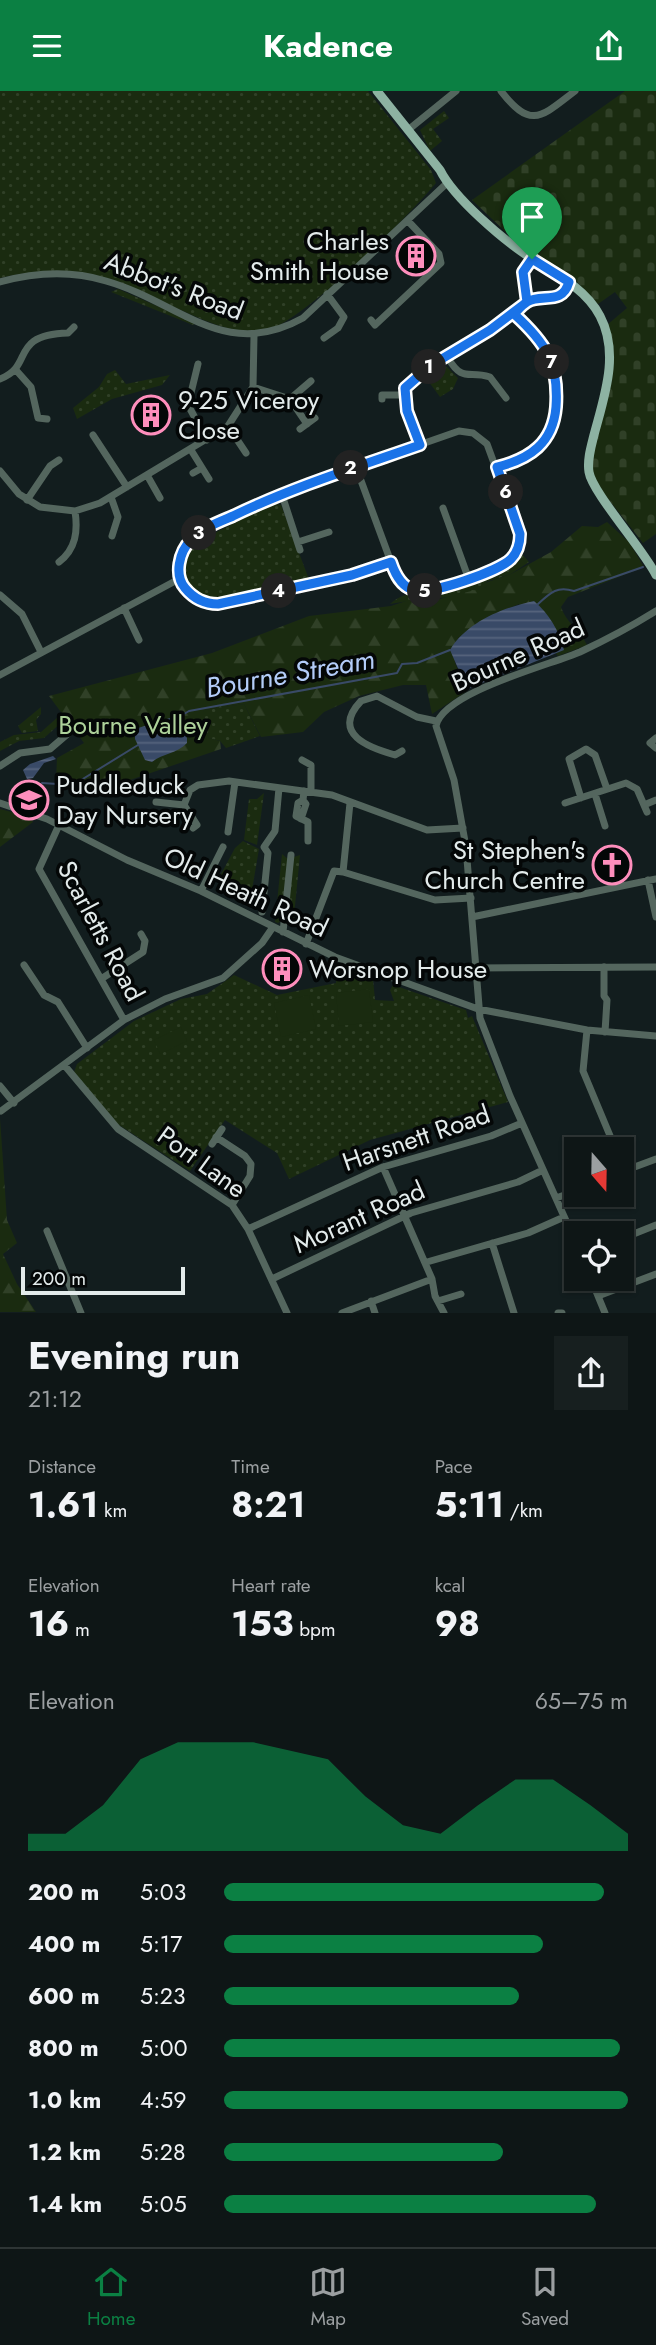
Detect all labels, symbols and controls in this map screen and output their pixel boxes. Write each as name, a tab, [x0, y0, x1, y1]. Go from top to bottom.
text: Kadence	[263, 23, 393, 69]
icon: menu	[28, 27, 66, 65]
icon: share	[590, 27, 628, 65]
pin	[502, 187, 562, 259]
icon: arrive	[513, 198, 551, 236]
place label: Charles Smith House	[250, 222, 389, 290]
building icon: Charles Smith House	[395, 235, 437, 277]
street label: Abbot's Road	[99, 242, 249, 330]
pin: 7	[534, 345, 570, 379]
text: 7	[546, 348, 557, 375]
pin: 1	[412, 349, 446, 385]
text: 1	[424, 353, 433, 380]
place label: 9-25 Viceroy Close	[178, 381, 320, 449]
building icon: 9-25 Viceroy Close	[130, 394, 172, 436]
pin: 2	[334, 451, 368, 485]
text: 2	[344, 454, 357, 481]
pin: 6	[489, 475, 524, 509]
text: 6	[499, 478, 512, 505]
pin: 3	[182, 515, 216, 551]
text: 3	[193, 519, 204, 546]
pin: 4	[262, 573, 296, 609]
pin: 5	[408, 573, 442, 609]
text: 4	[272, 577, 285, 604]
text: 5	[418, 577, 431, 604]
street label: Bourne Road	[445, 609, 591, 701]
water label: Bourne Stream	[202, 638, 378, 709]
park label: Bourne Valley	[58, 706, 208, 744]
place label: Puddleduck Day Nursery	[56, 766, 194, 834]
school or university icon: Puddleduck Day Nursery	[8, 779, 50, 821]
place label: St Stephen's Church Centre	[424, 831, 585, 899]
street label: Old Heath Road	[158, 837, 334, 947]
church icon: St Stephen's Church Centre	[591, 844, 633, 886]
street label: Scarletts Road	[48, 854, 154, 1008]
building icon: Worsnop House	[261, 948, 303, 990]
place label: Worsnop House	[309, 950, 487, 988]
street label: Harsnett Road	[337, 1095, 495, 1181]
street label: Port Lane	[150, 1117, 254, 1207]
north arrow	[564, 1137, 634, 1207]
map controls	[564, 1137, 634, 1291]
street label: Morant Road	[287, 1171, 431, 1263]
button: locate	[564, 1221, 634, 1291]
scale bar	[21, 1263, 186, 1295]
text: 200 m	[32, 1265, 86, 1292]
text: Evening run	[28, 1328, 240, 1383]
button: share	[554, 1336, 628, 1410]
text: 21:12	[28, 1382, 82, 1416]
text: Distance	[28, 1453, 96, 1480]
text: Time	[231, 1453, 270, 1480]
text: Pace	[435, 1453, 473, 1480]
text: 1.61	[28, 1480, 98, 1530]
text: 8:21	[231, 1480, 305, 1530]
text: 5:11	[435, 1480, 504, 1530]
text: km	[98, 1497, 127, 1524]
text: /km	[504, 1497, 543, 1524]
text: Elevation	[28, 1572, 100, 1599]
text: Heart rate	[231, 1572, 311, 1599]
text: kcal	[435, 1572, 465, 1599]
text: 16	[28, 1599, 69, 1649]
text: 153	[231, 1599, 293, 1649]
text: 98	[435, 1599, 480, 1649]
text: m	[69, 1616, 90, 1643]
text: bpm	[293, 1616, 336, 1643]
text: Elevation	[28, 1684, 115, 1718]
text: 65–75 m	[535, 1684, 628, 1718]
text: 200 m	[28, 1875, 99, 1909]
text: 5:03	[140, 1875, 186, 1909]
text: 400 m	[28, 1927, 100, 1961]
text: 5:17	[140, 1927, 182, 1961]
text: 600 m	[28, 1979, 100, 2013]
text: 5:23	[140, 1979, 186, 2013]
text: 800 m	[28, 2031, 99, 2065]
text: 5:00	[140, 2031, 187, 2065]
text: 1.0 km	[28, 2083, 101, 2117]
text: 4:59	[140, 2083, 187, 2117]
text: 1.2 km	[28, 2135, 101, 2169]
text: 5:28	[140, 2135, 186, 2169]
text: 1.4 km	[28, 2187, 102, 2221]
text: 5:05	[140, 2187, 187, 2221]
tab: Home	[87, 2263, 135, 2332]
tab: Map	[309, 2263, 347, 2332]
tab: Saved	[521, 2263, 569, 2332]

